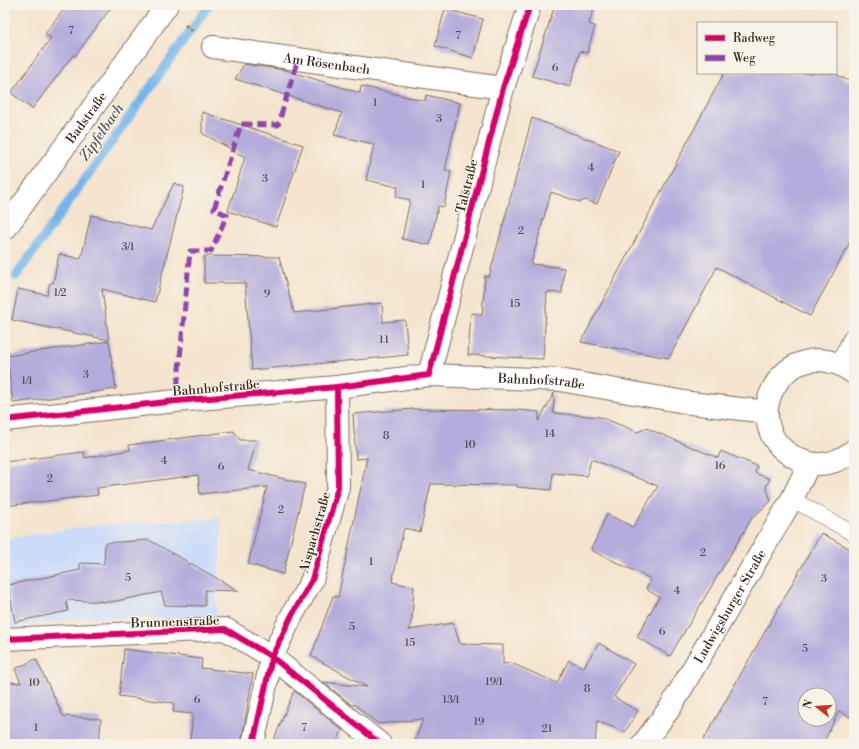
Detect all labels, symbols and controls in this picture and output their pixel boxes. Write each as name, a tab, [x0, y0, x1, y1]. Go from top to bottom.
legend	[697, 22, 837, 74]
house number: 7	[68, 24, 74, 38]
house number: 7	[455, 29, 461, 43]
text: Radweg	[733, 31, 776, 46]
street label: Am Rösenbach	[281, 50, 371, 78]
text: Weg	[732, 51, 756, 66]
house number: 6	[552, 61, 559, 75]
street label: Badstraße	[62, 89, 111, 147]
house number: 1	[373, 96, 378, 110]
water label: Zipfelbach	[76, 100, 128, 165]
house number: 3	[436, 112, 442, 126]
street label: Talstraße	[453, 157, 482, 215]
house number: 4	[588, 161, 595, 175]
house number: 3	[262, 172, 268, 186]
house number: 1	[421, 178, 426, 192]
house number: 2	[518, 224, 524, 238]
house number: 3/1	[122, 240, 135, 254]
house number: 1/2	[53, 286, 67, 300]
house number: 9	[264, 287, 271, 301]
house number: 15	[510, 297, 520, 311]
house number: 11	[379, 333, 389, 347]
house number: 3	[83, 368, 89, 382]
street label: Bahnhofstraße	[496, 371, 586, 393]
house number: 1/1	[21, 374, 33, 388]
street label: Bahnhofstraße	[171, 376, 261, 400]
house number: 14	[545, 427, 556, 441]
house number: 8	[383, 429, 390, 443]
house number: 10	[464, 438, 476, 452]
house number: 4	[161, 454, 168, 468]
house number: 16	[714, 459, 726, 473]
house number: 6	[218, 460, 225, 474]
house number: 2	[47, 472, 53, 486]
street label: Aispachstraße	[295, 489, 334, 576]
house number: 2	[278, 503, 284, 517]
street label: Ludwigsburger Straße	[691, 546, 770, 666]
house number: 2	[700, 546, 706, 560]
house number: 1	[369, 555, 374, 569]
house number: 5	[125, 571, 131, 585]
house number: 3	[821, 572, 827, 586]
house number: 4	[674, 584, 681, 598]
street label: Brunnenstraße	[129, 612, 220, 632]
house number: 5	[349, 620, 355, 634]
house number: 6	[659, 625, 666, 639]
house number: 15	[405, 636, 415, 650]
house number: 5	[802, 642, 808, 656]
house number: 19/1	[485, 675, 503, 689]
house number: 10	[28, 676, 40, 690]
house number: 8	[584, 682, 591, 696]
north arrow	[797, 687, 837, 727]
house number: 6	[194, 693, 201, 707]
house number: 13/1	[442, 693, 460, 707]
house number: 7	[762, 695, 768, 709]
text: N	[800, 698, 816, 711]
house number: 19	[473, 715, 485, 729]
house number: 1	[34, 721, 39, 735]
house number: 7	[301, 721, 307, 735]
house number: 21	[541, 722, 553, 736]

